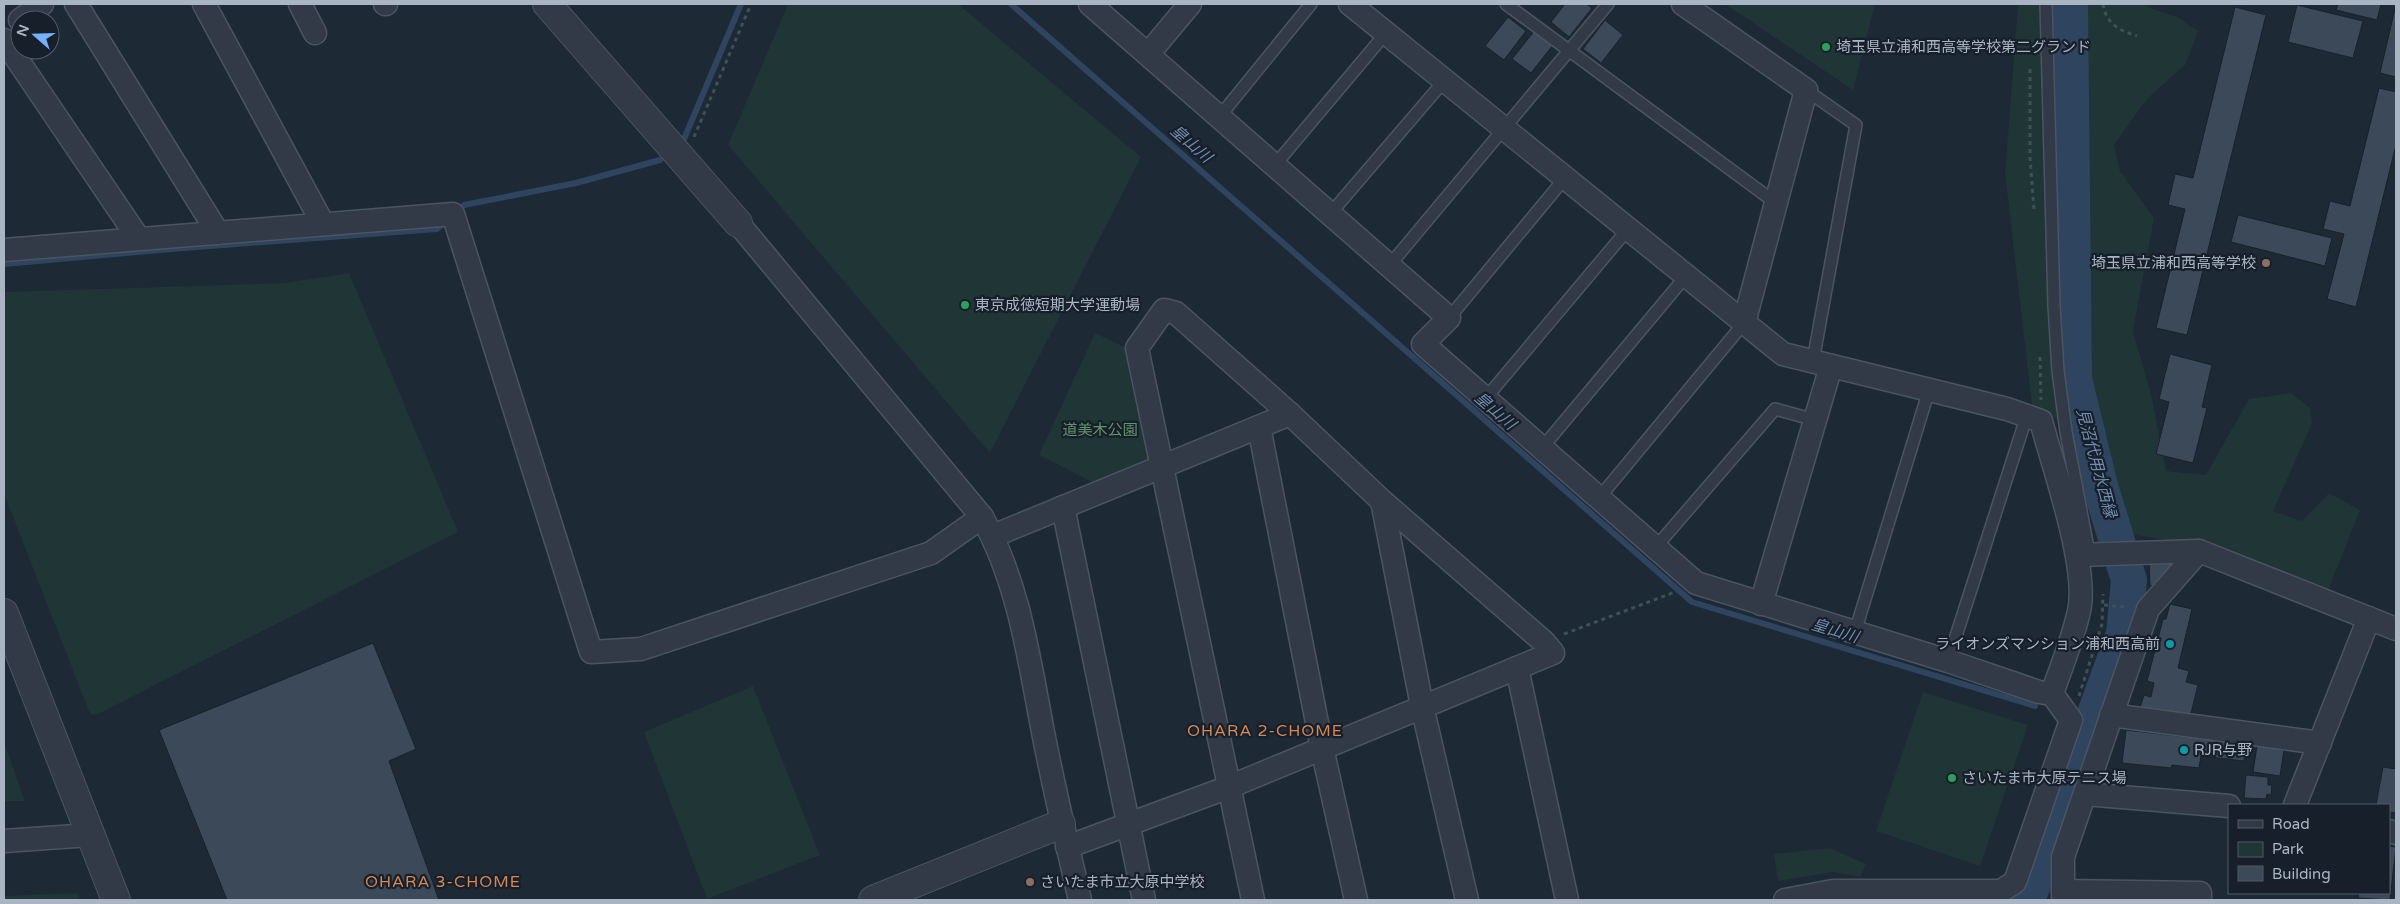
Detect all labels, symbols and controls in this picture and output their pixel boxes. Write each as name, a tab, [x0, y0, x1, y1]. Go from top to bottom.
north arrow	[10, 10, 60, 60]
text: N	[13, 23, 33, 39]
place label: 埼玉県立浦和西高等学校第二グランド	[1836, 38, 2091, 56]
marker: 埼玉県立浦和西高等学校第二グランド	[1820, 41, 1832, 53]
water label: 皇山川	[1166, 121, 1217, 169]
place label: 埼玉県立浦和西高等学校	[2091, 254, 2256, 272]
marker: 埼玉県立浦和西高等学校	[2260, 257, 2272, 269]
place label: 東京成徳短期大学運動場	[975, 296, 1140, 314]
marker: 東京成徳短期大学運動場	[959, 299, 971, 311]
water label: 皇山川	[1470, 388, 1521, 436]
water label: 見沼代用水西縁	[2072, 406, 2121, 522]
park label: 道美木公園	[1062, 421, 1138, 439]
water label: 皇山川	[1809, 614, 1863, 648]
place label: ライオンズマンション浦和西高前	[1935, 635, 2160, 653]
marker: ライオンズマンション浦和西高前	[2164, 638, 2176, 650]
district label: OHARA 2-CHOME	[1187, 721, 1343, 741]
place label: RJR与野	[2194, 741, 2252, 759]
marker: RJR与野	[2178, 744, 2190, 756]
place label: さいたま市大原テニス場	[1962, 769, 2127, 787]
marker: さいたま市大原テニス場	[1946, 772, 1958, 784]
legend	[2228, 804, 2390, 894]
text: Road	[2272, 815, 2310, 833]
text: Park	[2272, 840, 2304, 858]
text: Building	[2272, 865, 2331, 883]
district label: OHARA 3-CHOME	[365, 872, 521, 892]
place label: さいたま市立大原中学校	[1040, 873, 1205, 891]
marker: さいたま市立大原中学校	[1024, 876, 1036, 888]

